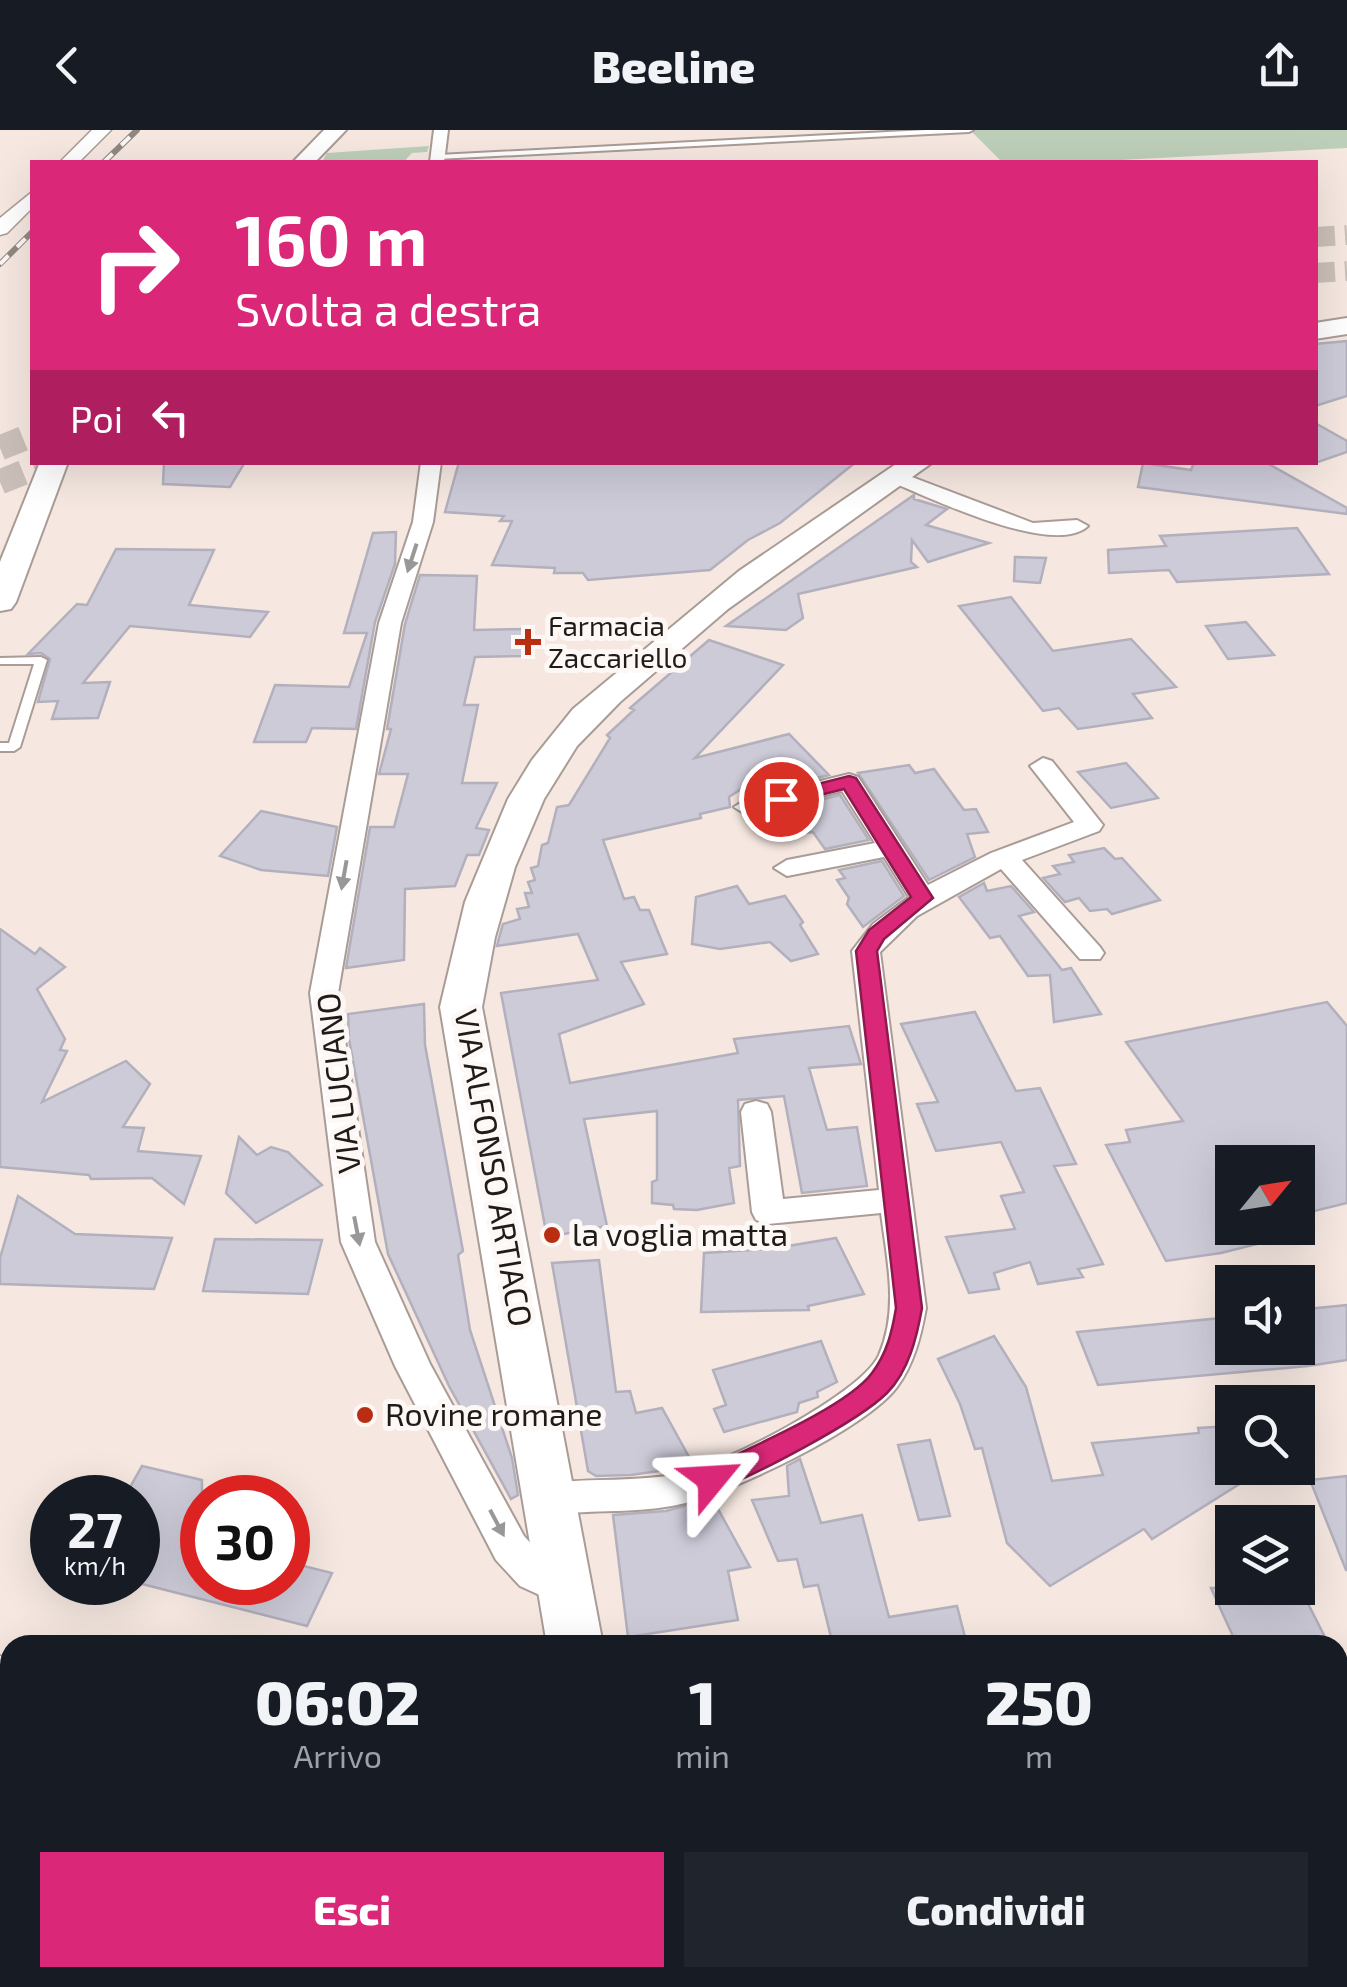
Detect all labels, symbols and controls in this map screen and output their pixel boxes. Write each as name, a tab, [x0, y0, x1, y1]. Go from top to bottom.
icon: back	[40, 38, 95, 93]
text: Beeline	[592, 38, 755, 92]
icon: share	[1252, 38, 1307, 93]
text: 160 m	[235, 196, 428, 280]
icon: right	[70, 200, 200, 330]
text: Svolta a destra	[235, 281, 541, 335]
icon: left	[143, 390, 198, 445]
text: Poi	[70, 395, 123, 441]
one-way arrow	[403, 543, 418, 573]
place label: Farmacia Zaccariello	[548, 608, 688, 674]
marker: Farmacia Zaccariello	[517, 631, 539, 653]
pin	[739, 757, 824, 842]
icon: arrive	[754, 772, 809, 827]
one-way arrow	[336, 860, 351, 891]
street label: VIA LUCIANO	[307, 991, 367, 1176]
street label: VIA ALFONSO ARTIACO	[448, 1006, 542, 1329]
north arrow	[1215, 1145, 1315, 1245]
map controls	[1215, 1145, 1315, 1605]
place label: la voglia matta	[572, 1214, 788, 1252]
one-way arrow	[350, 1216, 366, 1247]
marker: la voglia matta	[541, 1224, 563, 1246]
button: sound	[1215, 1265, 1315, 1365]
button: search	[1215, 1385, 1315, 1485]
place label: Rovine romane	[385, 1394, 602, 1432]
marker: Rovine romane	[354, 1404, 376, 1426]
position arrow	[660, 1427, 764, 1531]
speed limit sign: 30	[180, 1475, 310, 1605]
text: 27	[67, 1498, 123, 1558]
button: layers	[1215, 1505, 1315, 1605]
one-way arrow	[488, 1509, 505, 1538]
text: km/h	[64, 1550, 126, 1580]
text: 06:02	[255, 1665, 420, 1737]
text: 1	[689, 1665, 716, 1737]
text: 250	[985, 1665, 1093, 1737]
text: Arrivo	[293, 1736, 382, 1774]
text: min	[675, 1736, 730, 1774]
text: m	[1025, 1736, 1053, 1774]
button: Esci	[40, 1852, 664, 1967]
button: Condividi	[684, 1852, 1308, 1967]

